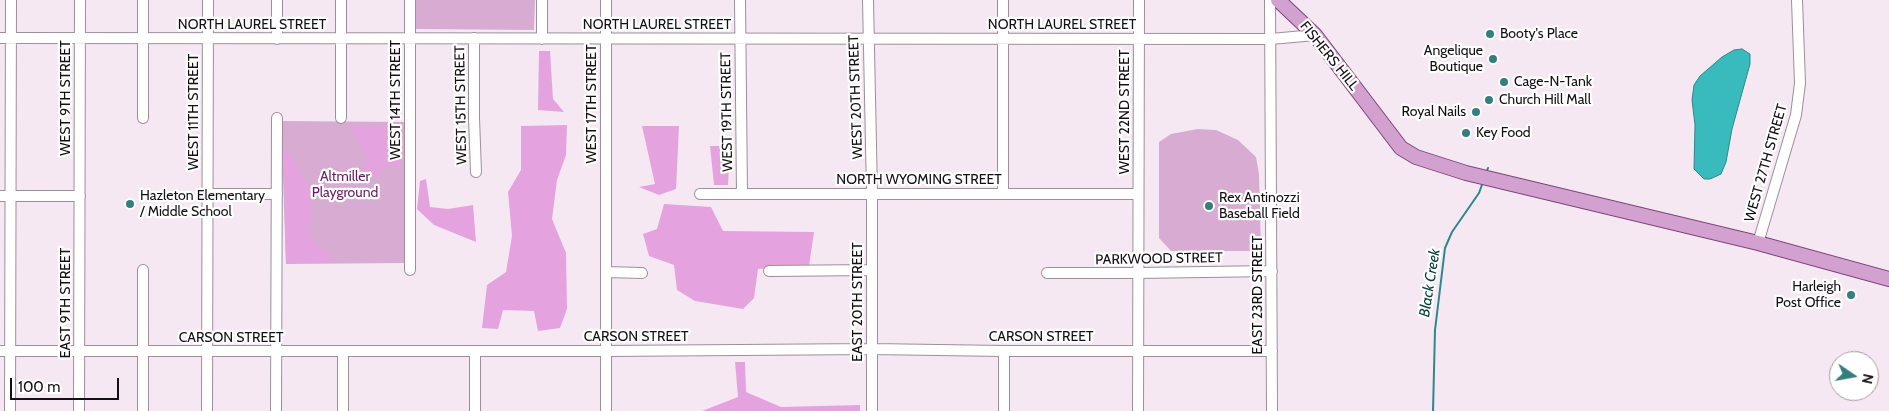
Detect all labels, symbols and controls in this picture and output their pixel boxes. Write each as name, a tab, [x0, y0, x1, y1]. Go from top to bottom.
street label: NORTH LAUREL STREET	[178, 17, 326, 33]
street label: NORTH LAUREL STREET	[583, 17, 731, 33]
street label: NORTH LAUREL STREET	[988, 17, 1136, 33]
street label: FISHERS HILL	[1296, 18, 1362, 94]
place label: Booty's Place	[1500, 26, 1578, 42]
marker: Booty's Place	[1484, 28, 1496, 40]
street label: WEST 20TH STREET	[845, 35, 867, 159]
street label: WEST 9TH STREET	[58, 40, 74, 156]
street label: WEST 14TH STREET	[388, 40, 404, 160]
place label: Angelique Boutique	[1424, 43, 1483, 75]
street label: WEST 17TH STREET	[584, 44, 600, 164]
street label: WEST 15TH STREET	[452, 45, 470, 165]
street label: WEST 22ND STREET	[1117, 50, 1133, 174]
street label: WEST 19TH STREET	[718, 52, 736, 172]
marker: Angelique Boutique	[1487, 53, 1499, 65]
street label: WEST 11TH STREET	[186, 54, 202, 170]
place label: Cage-N-Tank	[1514, 74, 1592, 90]
marker: Cage-N-Tank	[1498, 76, 1510, 88]
place label: Church Hill Mall	[1499, 92, 1591, 108]
marker: Church Hill Mall	[1483, 94, 1495, 106]
street label: WEST 27TH STREET	[1741, 102, 1791, 224]
place label: Royal Nails	[1402, 104, 1466, 120]
marker: Royal Nails	[1470, 106, 1482, 118]
place label: Key Food	[1476, 125, 1531, 141]
marker: Key Food	[1460, 127, 1472, 139]
park label: Altmiller Playground	[312, 169, 378, 202]
street label: NORTH WYOMING STREET	[836, 172, 1002, 188]
place label: Hazleton Elementary / Middle School	[140, 188, 265, 220]
place label: Rex Antinozzi Baseball Field	[1219, 190, 1300, 222]
marker: Hazleton Elementary / Middle School	[124, 198, 136, 210]
marker: Rex Antinozzi Baseball Field	[1203, 200, 1215, 212]
street label: EAST 23RD STREET	[1250, 236, 1266, 354]
street label: EAST 20TH STREET	[850, 242, 866, 362]
street label: EAST 9TH STREET	[58, 248, 74, 358]
water label: Black Creek	[1416, 248, 1444, 318]
street label: PARKWOOD STREET	[1095, 249, 1223, 269]
place label: Harleigh Post Office	[1775, 279, 1841, 312]
marker: Harleigh Post Office	[1845, 289, 1857, 301]
street label: CARSON STREET	[584, 329, 688, 345]
street label: CARSON STREET	[989, 329, 1093, 345]
street label: CARSON STREET	[179, 330, 283, 346]
north arrow	[1829, 351, 1879, 401]
scale bar	[12, 368, 121, 400]
text: N	[1858, 372, 1878, 386]
text: 100 m	[18, 378, 60, 396]

